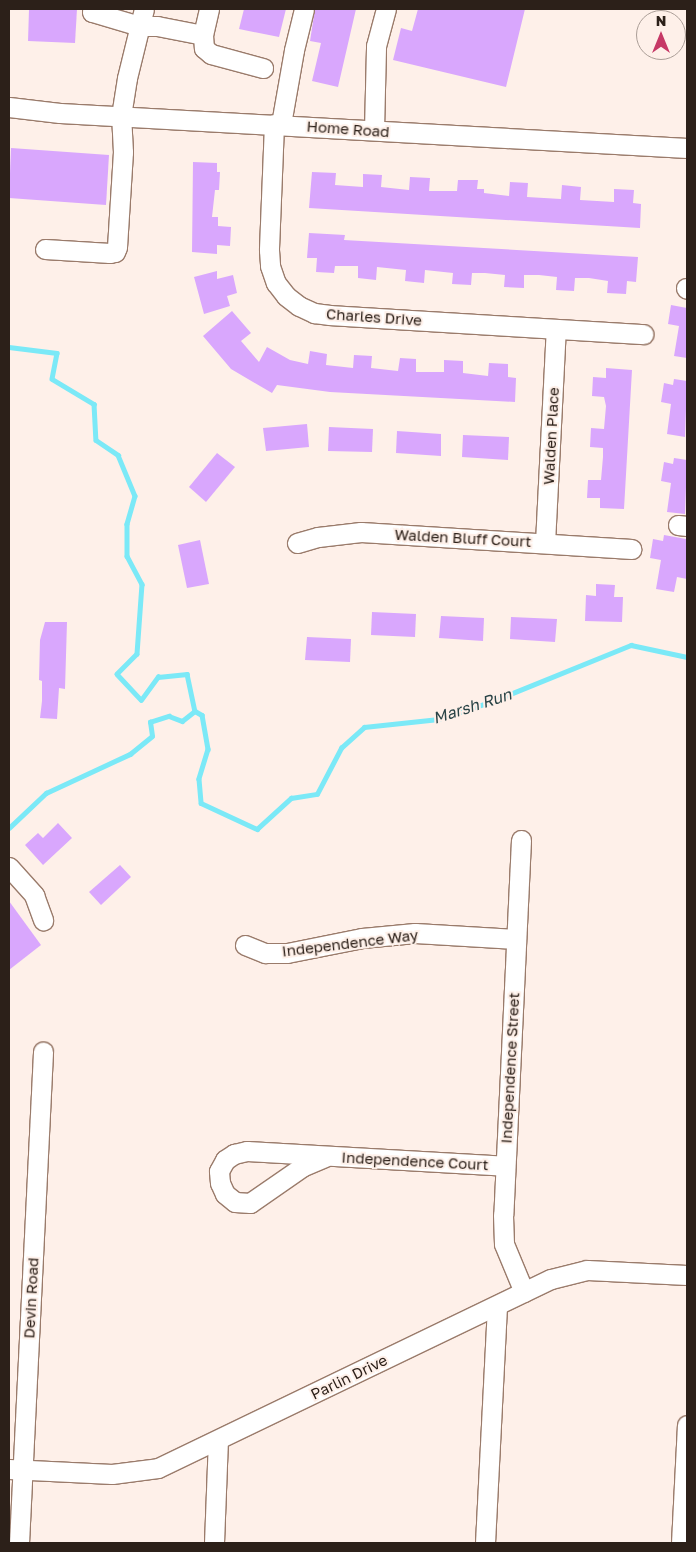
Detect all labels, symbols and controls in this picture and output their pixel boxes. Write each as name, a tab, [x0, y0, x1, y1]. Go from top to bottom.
north arrow	[636, 10, 686, 60]
text: N	[656, 12, 666, 29]
street label: Home Road	[306, 117, 390, 141]
street label: Charles Drive	[326, 305, 422, 329]
street label: Walden Place	[539, 387, 563, 485]
street label: Walden Bluff Court	[394, 525, 532, 551]
water label: Marsh Run	[430, 684, 514, 728]
street label: Independence Way	[281, 926, 419, 960]
street label: Independence Street	[497, 992, 523, 1144]
street label: Independence Court	[341, 1148, 489, 1174]
street label: Devin Road	[20, 1257, 42, 1339]
street label: Parlin Drive	[308, 1351, 390, 1403]

